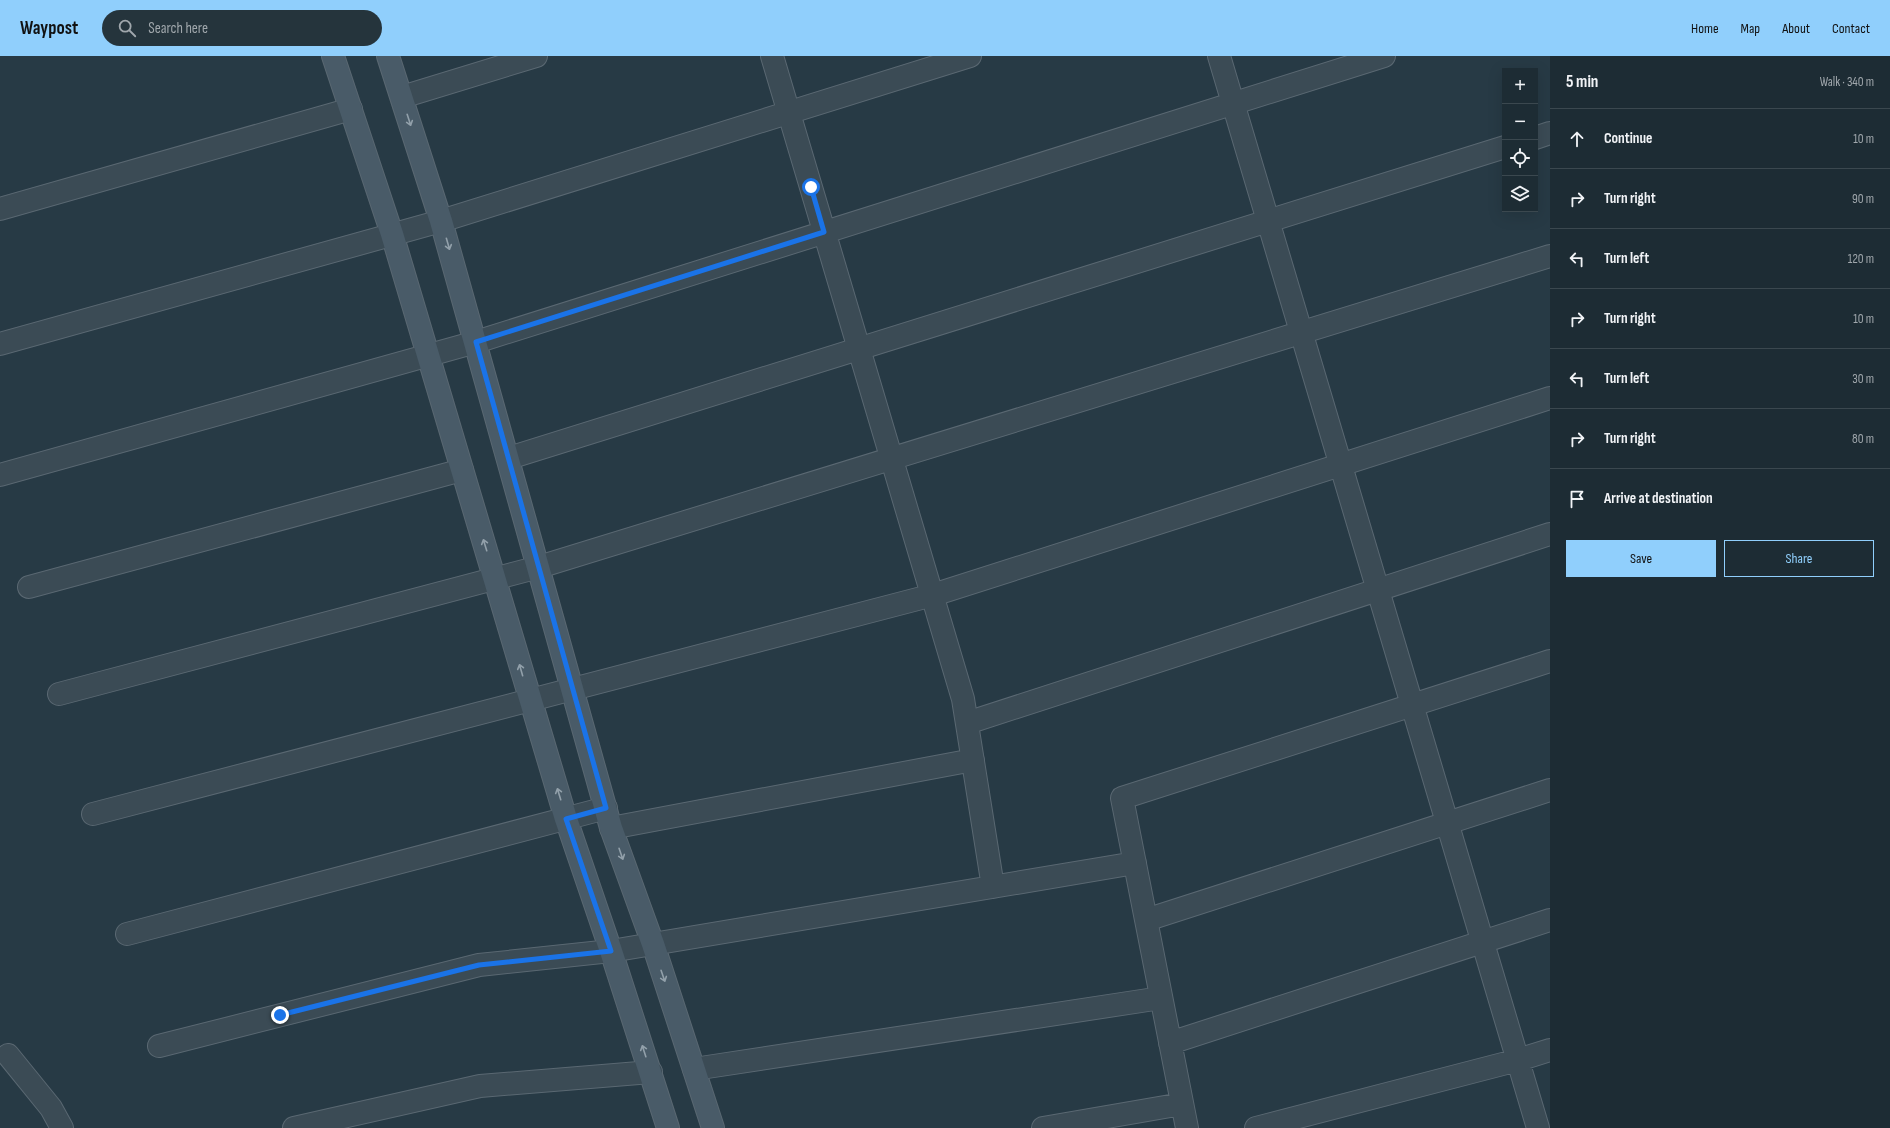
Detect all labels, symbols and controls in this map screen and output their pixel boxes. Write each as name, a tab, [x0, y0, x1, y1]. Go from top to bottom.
search box	[102, 10, 382, 46]
text: Waypost	[20, 17, 78, 40]
icon: search	[116, 17, 138, 39]
text: Search here	[148, 19, 208, 38]
text: Home	[1691, 20, 1719, 37]
text: Map	[1741, 20, 1760, 37]
text: About	[1782, 20, 1810, 37]
text: Contact	[1832, 20, 1870, 37]
map controls	[1502, 68, 1538, 212]
button: +	[1502, 68, 1538, 104]
text: 5 min	[1566, 72, 1598, 92]
text: Walk · 340 m	[1820, 74, 1874, 90]
button: −	[1502, 104, 1538, 140]
one-way arrow	[406, 113, 413, 126]
icon: ahead	[1566, 128, 1588, 150]
text: Continue	[1604, 129, 1653, 148]
text: 10 m	[1853, 131, 1874, 147]
button: locate	[1502, 140, 1538, 176]
button: layers	[1502, 176, 1538, 212]
route start	[802, 178, 820, 196]
icon: right	[1566, 188, 1588, 210]
text: Turn right	[1604, 189, 1656, 208]
text: 90 m	[1852, 191, 1874, 207]
one-way arrow	[445, 237, 452, 250]
icon: left	[1566, 248, 1588, 270]
text: Turn left	[1604, 249, 1649, 268]
text: 120 m	[1848, 251, 1874, 267]
icon: right	[1566, 308, 1588, 330]
text: Turn right	[1604, 309, 1656, 328]
text: 10 m	[1853, 311, 1874, 327]
icon: left	[1566, 368, 1588, 390]
text: Turn left	[1604, 369, 1649, 388]
text: 30 m	[1852, 371, 1874, 387]
icon: right	[1566, 428, 1588, 450]
text: Turn right	[1604, 429, 1656, 448]
text: 80 m	[1852, 431, 1874, 447]
icon: arrive	[1566, 488, 1588, 510]
text: Arrive at destination	[1604, 489, 1713, 508]
one-way arrow	[481, 539, 488, 552]
button: Save	[1566, 540, 1716, 577]
button: Share	[1724, 540, 1874, 577]
one-way arrow	[517, 664, 524, 677]
one-way arrow	[555, 788, 562, 801]
one-way arrow	[617, 847, 625, 859]
one-way arrow	[660, 970, 668, 982]
route end	[271, 1006, 289, 1024]
one-way arrow	[640, 1044, 647, 1057]

